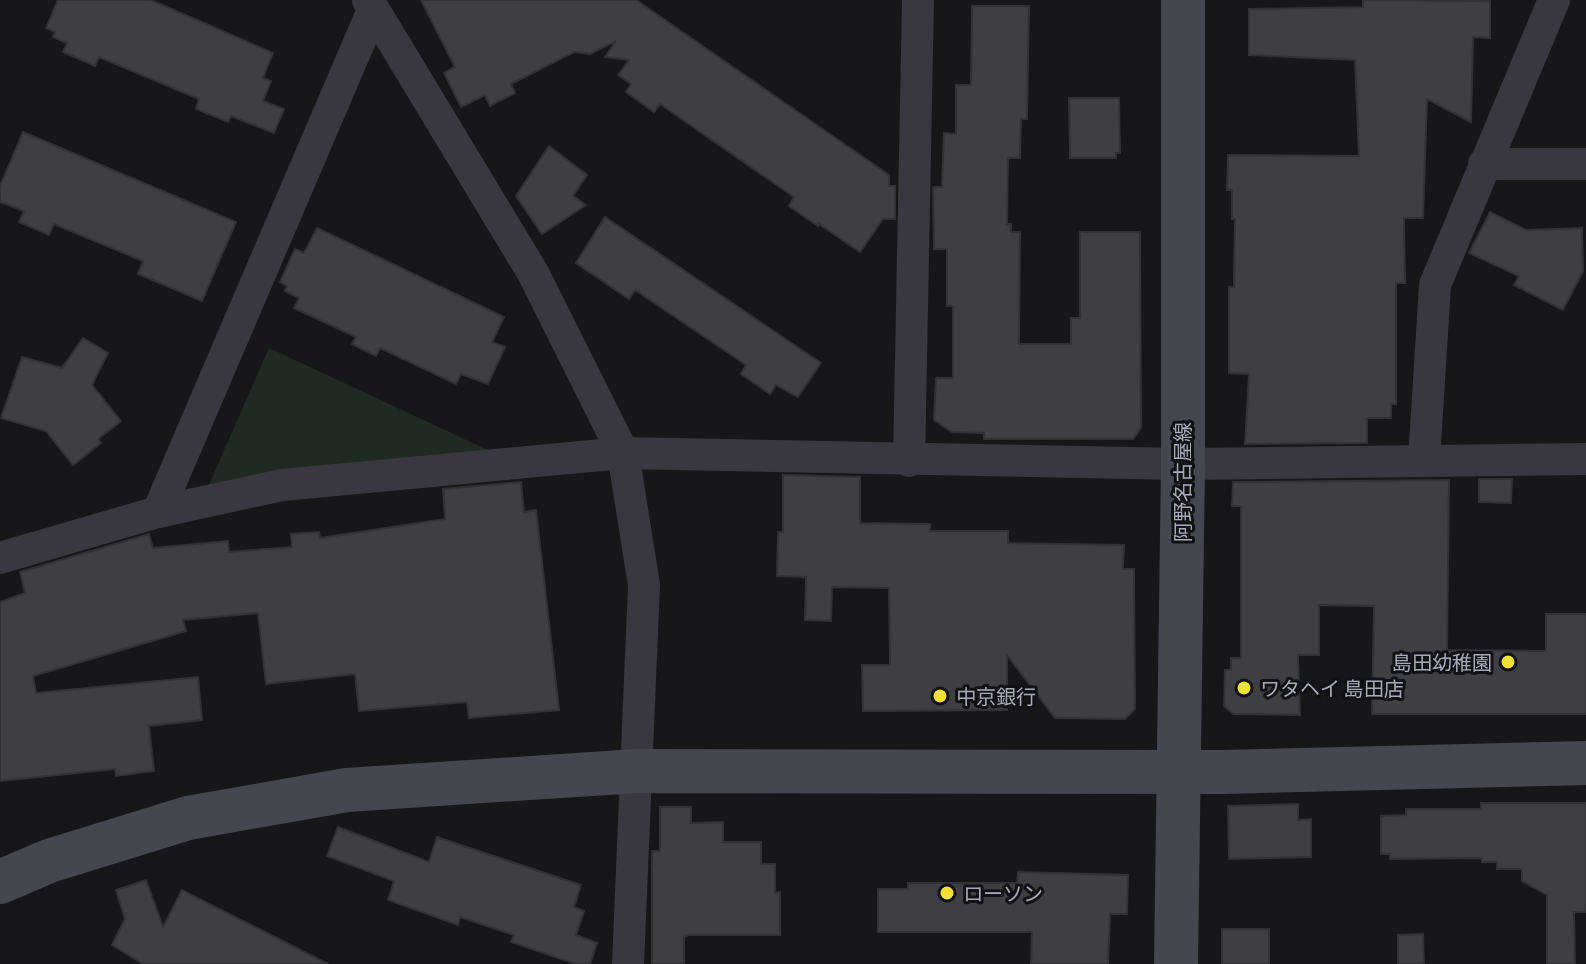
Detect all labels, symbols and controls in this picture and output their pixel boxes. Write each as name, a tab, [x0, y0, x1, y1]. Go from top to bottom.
street label: 阿野名古屋線	[1170, 422, 1194, 542]
place label: 島田幼稚園	[1392, 650, 1492, 674]
marker: 島田幼稚園	[1499, 653, 1517, 671]
place label: ワタヘイ 島田店	[1260, 676, 1404, 700]
marker: ワタヘイ 島田店	[1235, 679, 1253, 697]
place label: 中京銀行	[956, 684, 1036, 708]
marker: 中京銀行	[931, 687, 949, 705]
place label: ローソン	[963, 881, 1043, 905]
marker: ローソン	[938, 884, 956, 902]

